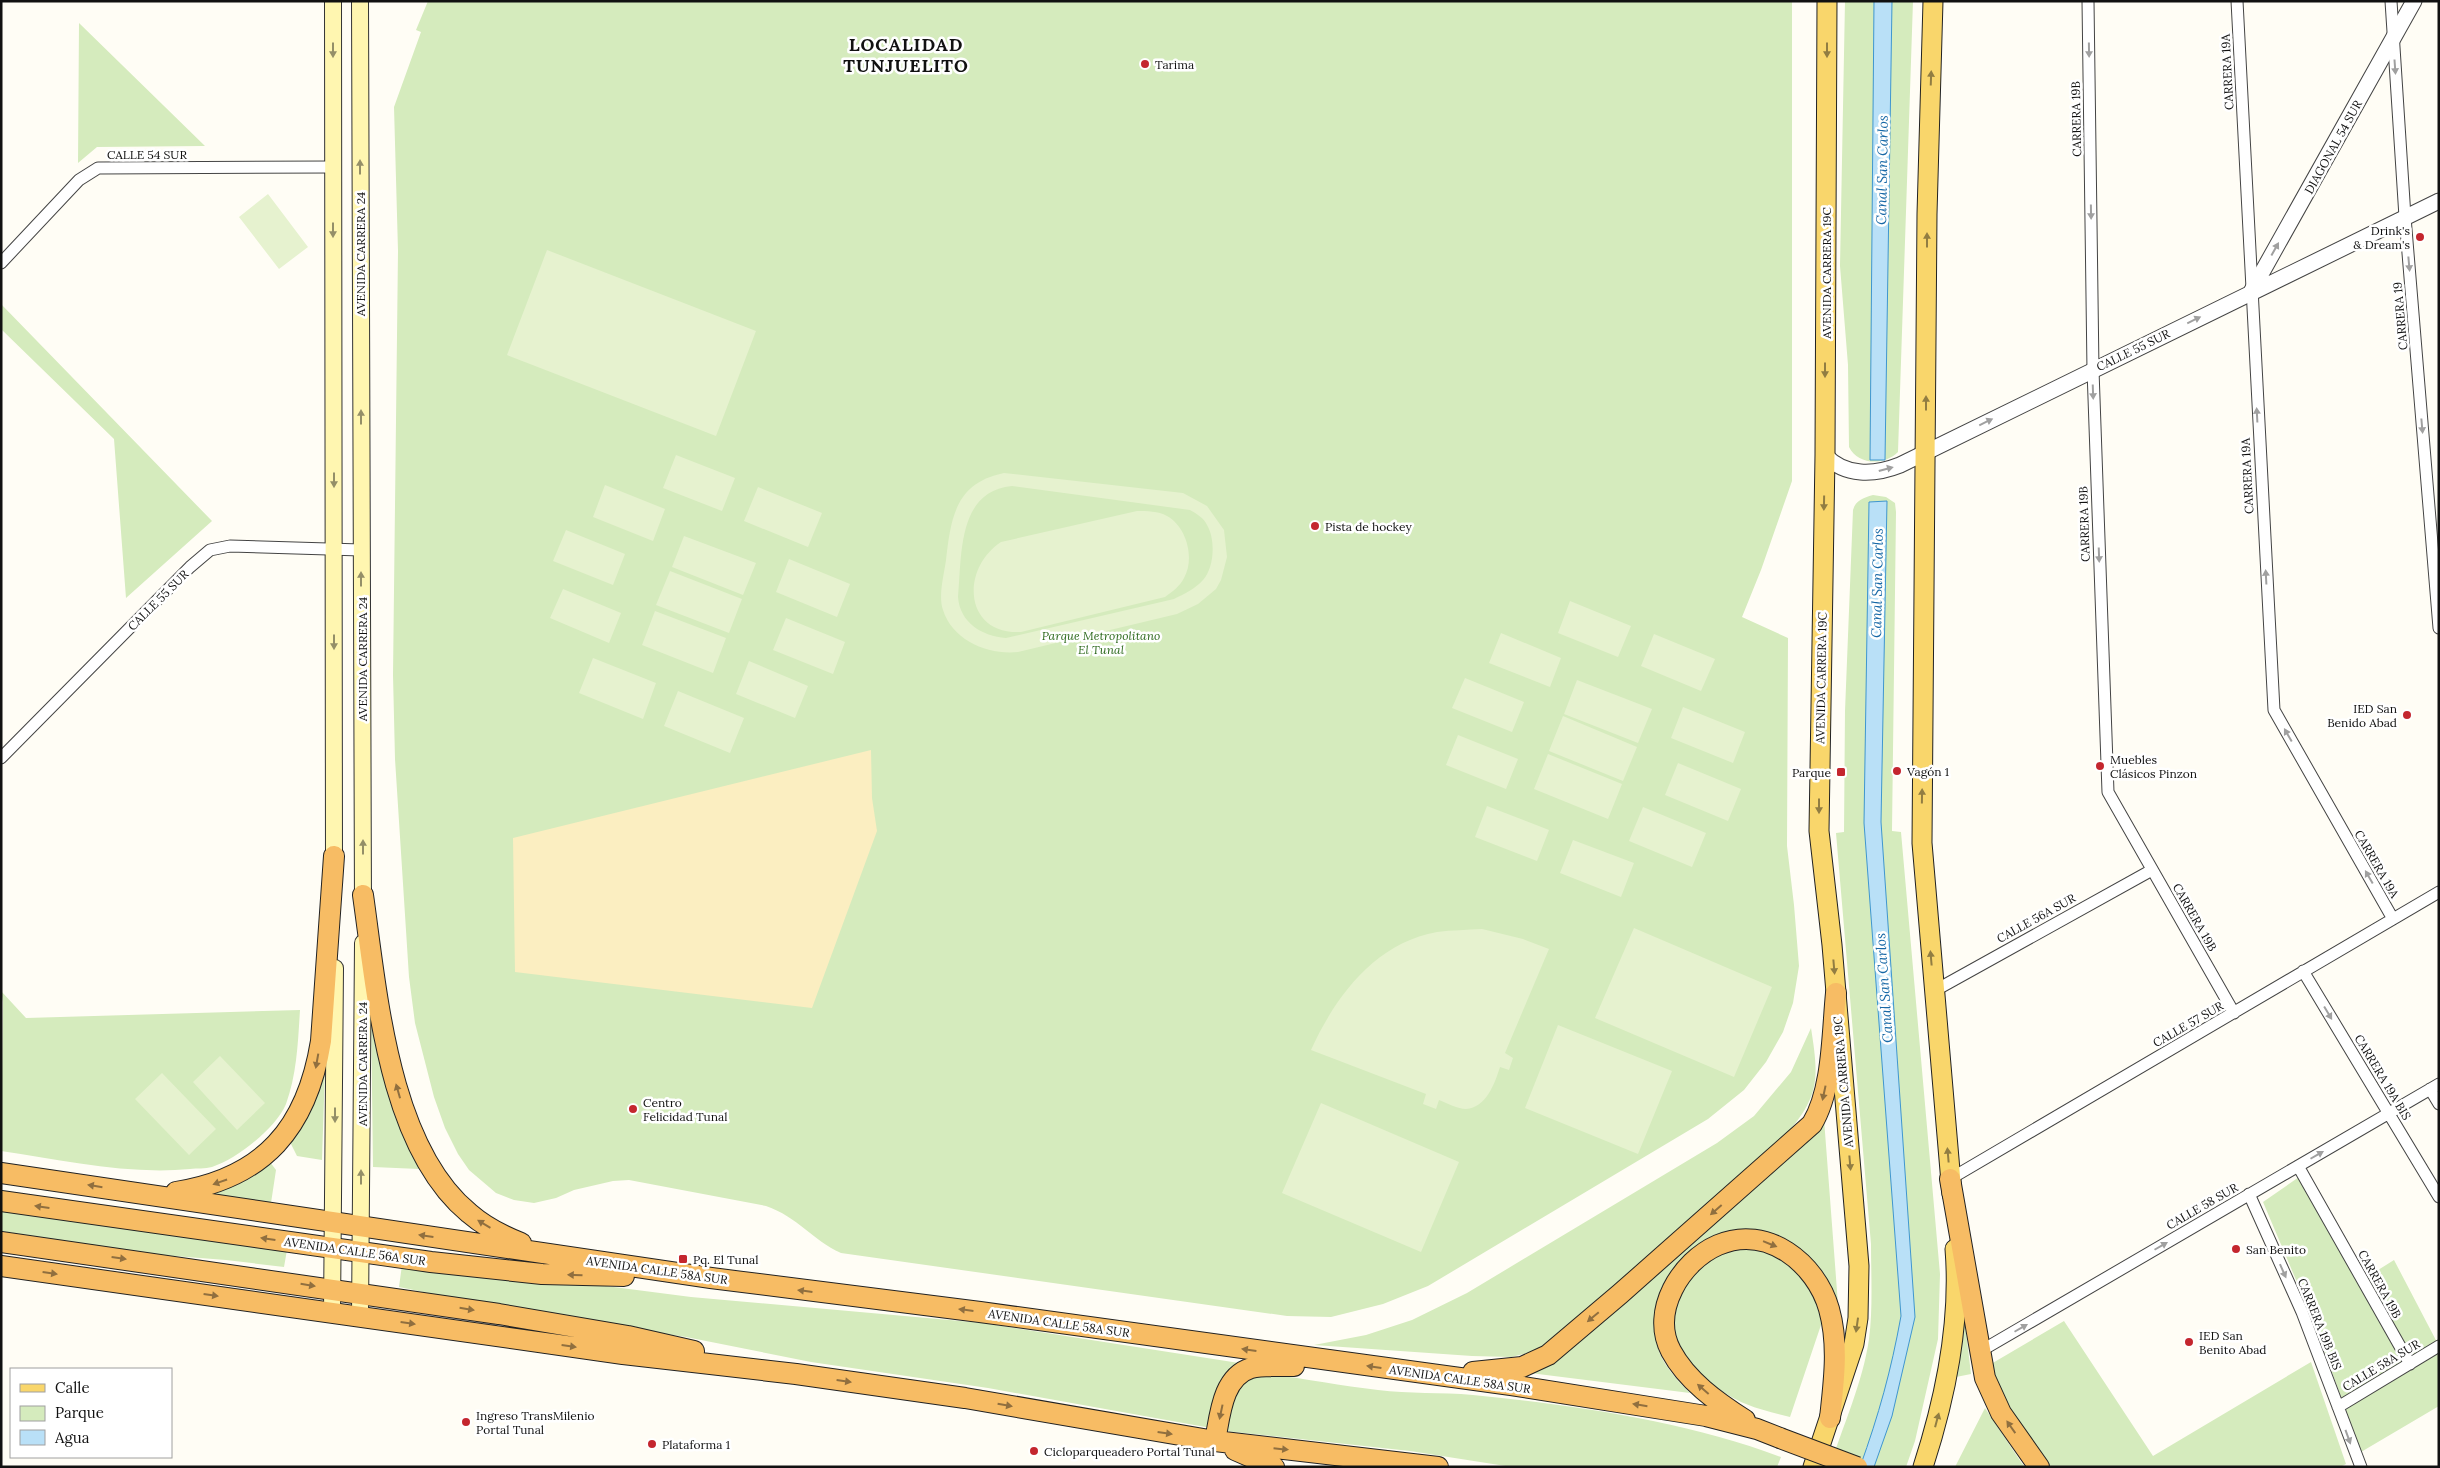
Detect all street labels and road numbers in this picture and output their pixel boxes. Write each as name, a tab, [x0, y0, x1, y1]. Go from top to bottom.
street label: CARRERA 19A	[2217, 33, 2236, 110]
street label: CARRERA 19B	[2068, 81, 2084, 157]
street label: DIAGONAL 54 SUR	[2301, 97, 2365, 197]
street label: CALLE 54 SUR	[107, 147, 187, 162]
street label: AVENIDA CARRERA 24	[353, 191, 368, 317]
street label: AVENIDA CARRERA 19C	[1819, 207, 1834, 340]
street label: CARRERA 19	[2390, 281, 2410, 351]
street label: CALLE 55 SUR	[2094, 326, 2173, 374]
street label: CARRERA 19A	[2237, 437, 2256, 514]
street label: CARRERA 19B	[2075, 486, 2093, 562]
street label: CALLE 55 SUR	[124, 566, 192, 634]
street label: AVENIDA CARRERA 24	[355, 596, 370, 722]
street label: AVENIDA CARRERA 19C	[1812, 611, 1830, 745]
street label: CARRERA 19A	[2352, 827, 2403, 901]
street label: CARRERA 19B	[2170, 880, 2220, 954]
street label: CALLE 56A SUR	[1994, 890, 2078, 946]
street label: CALLE 57 SUR	[2150, 998, 2226, 1050]
street label: AVENIDA CARRERA 24	[355, 1001, 370, 1127]
street label: AVENIDA CARRERA 19C	[1830, 1015, 1856, 1149]
street label: CARRERA 19A BIS	[2352, 1031, 2415, 1123]
street label: CALLE 58 SUR	[2164, 1179, 2241, 1233]
street label: AVENIDA CALLE 56A SUR	[282, 1234, 427, 1268]
street label: CARRERA 19B	[2355, 1247, 2405, 1321]
street label: AVENIDA CALLE 58A SUR	[584, 1253, 729, 1287]
street label: CARRERA 19B BIS	[2295, 1276, 2345, 1372]
street label: AVENIDA CALLE 58A SUR	[986, 1306, 1131, 1340]
street label: CALLE 58A SUR	[2340, 1336, 2423, 1394]
street label: AVENIDA CALLE 58A SUR	[1387, 1362, 1532, 1396]

